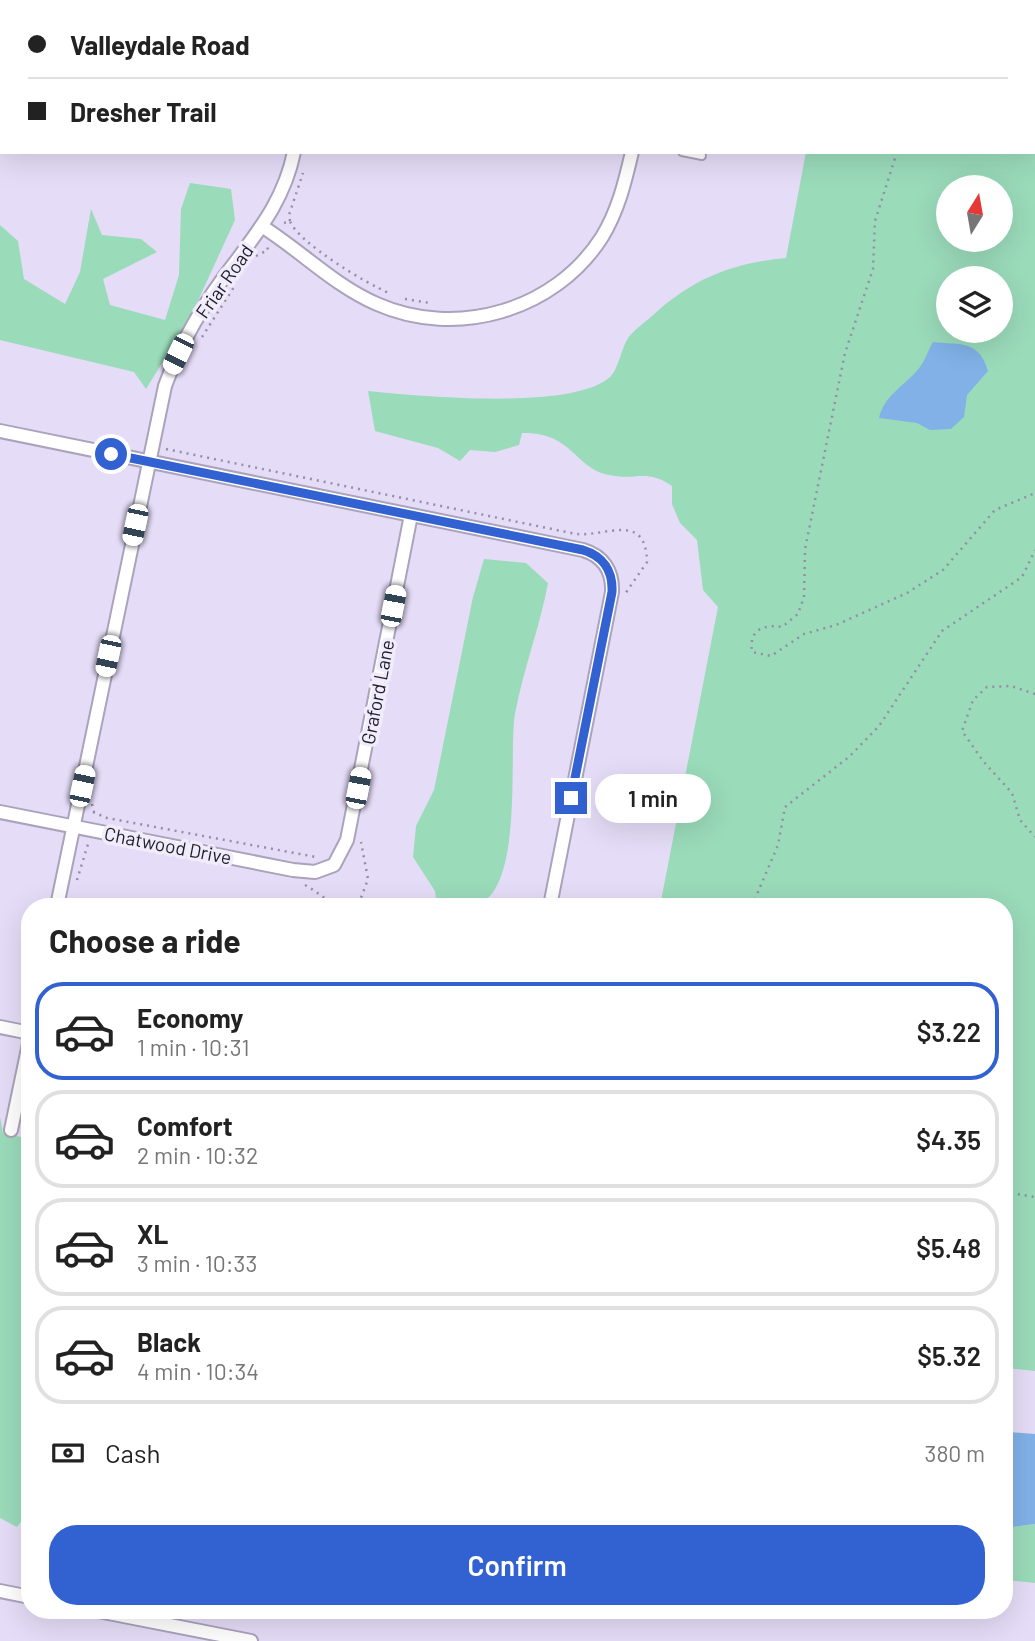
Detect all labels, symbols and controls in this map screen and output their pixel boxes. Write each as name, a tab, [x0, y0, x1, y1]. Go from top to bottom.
text: Valleydale Road	[70, 29, 250, 60]
text: Dresher Trail	[70, 96, 216, 127]
north arrow	[936, 175, 1013, 252]
map controls	[936, 175, 1013, 343]
street label: Friar Road	[190, 240, 258, 322]
button: layers	[936, 266, 1013, 343]
car	[160, 331, 197, 377]
route start	[95, 438, 127, 470]
car	[121, 502, 150, 548]
car	[379, 583, 408, 629]
car	[94, 633, 123, 679]
street label: Graford Lane	[356, 638, 398, 746]
car	[68, 763, 97, 809]
car	[344, 765, 373, 811]
callout: 1 min	[596, 774, 711, 822]
route end	[555, 782, 587, 814]
text: 1 min	[628, 784, 678, 812]
street label: Chatwood Drive	[103, 821, 233, 869]
text: Choose a ride	[49, 921, 241, 959]
icon: car	[53, 1000, 116, 1063]
text: Economy	[137, 1002, 243, 1033]
text: $3.22	[917, 1016, 981, 1047]
text: 1 min · 10:31	[137, 1033, 250, 1061]
icon: car	[53, 1108, 116, 1171]
text: Comfort	[137, 1110, 233, 1141]
text: $4.35	[916, 1124, 981, 1155]
text: 2 min · 10:32	[137, 1141, 258, 1169]
icon: car	[53, 1216, 116, 1279]
text: XL	[137, 1218, 168, 1249]
text: $5.48	[916, 1232, 981, 1263]
text: 3 min · 10:33	[137, 1249, 257, 1277]
icon: car	[53, 1324, 116, 1387]
text: Black	[137, 1326, 201, 1357]
text: $5.32	[917, 1340, 981, 1371]
text: 4 min · 10:34	[137, 1357, 259, 1385]
icon: cash	[49, 1434, 87, 1472]
text: Cash	[105, 1437, 160, 1468]
text: 380 m	[925, 1439, 985, 1467]
button: Confirm	[49, 1525, 985, 1605]

